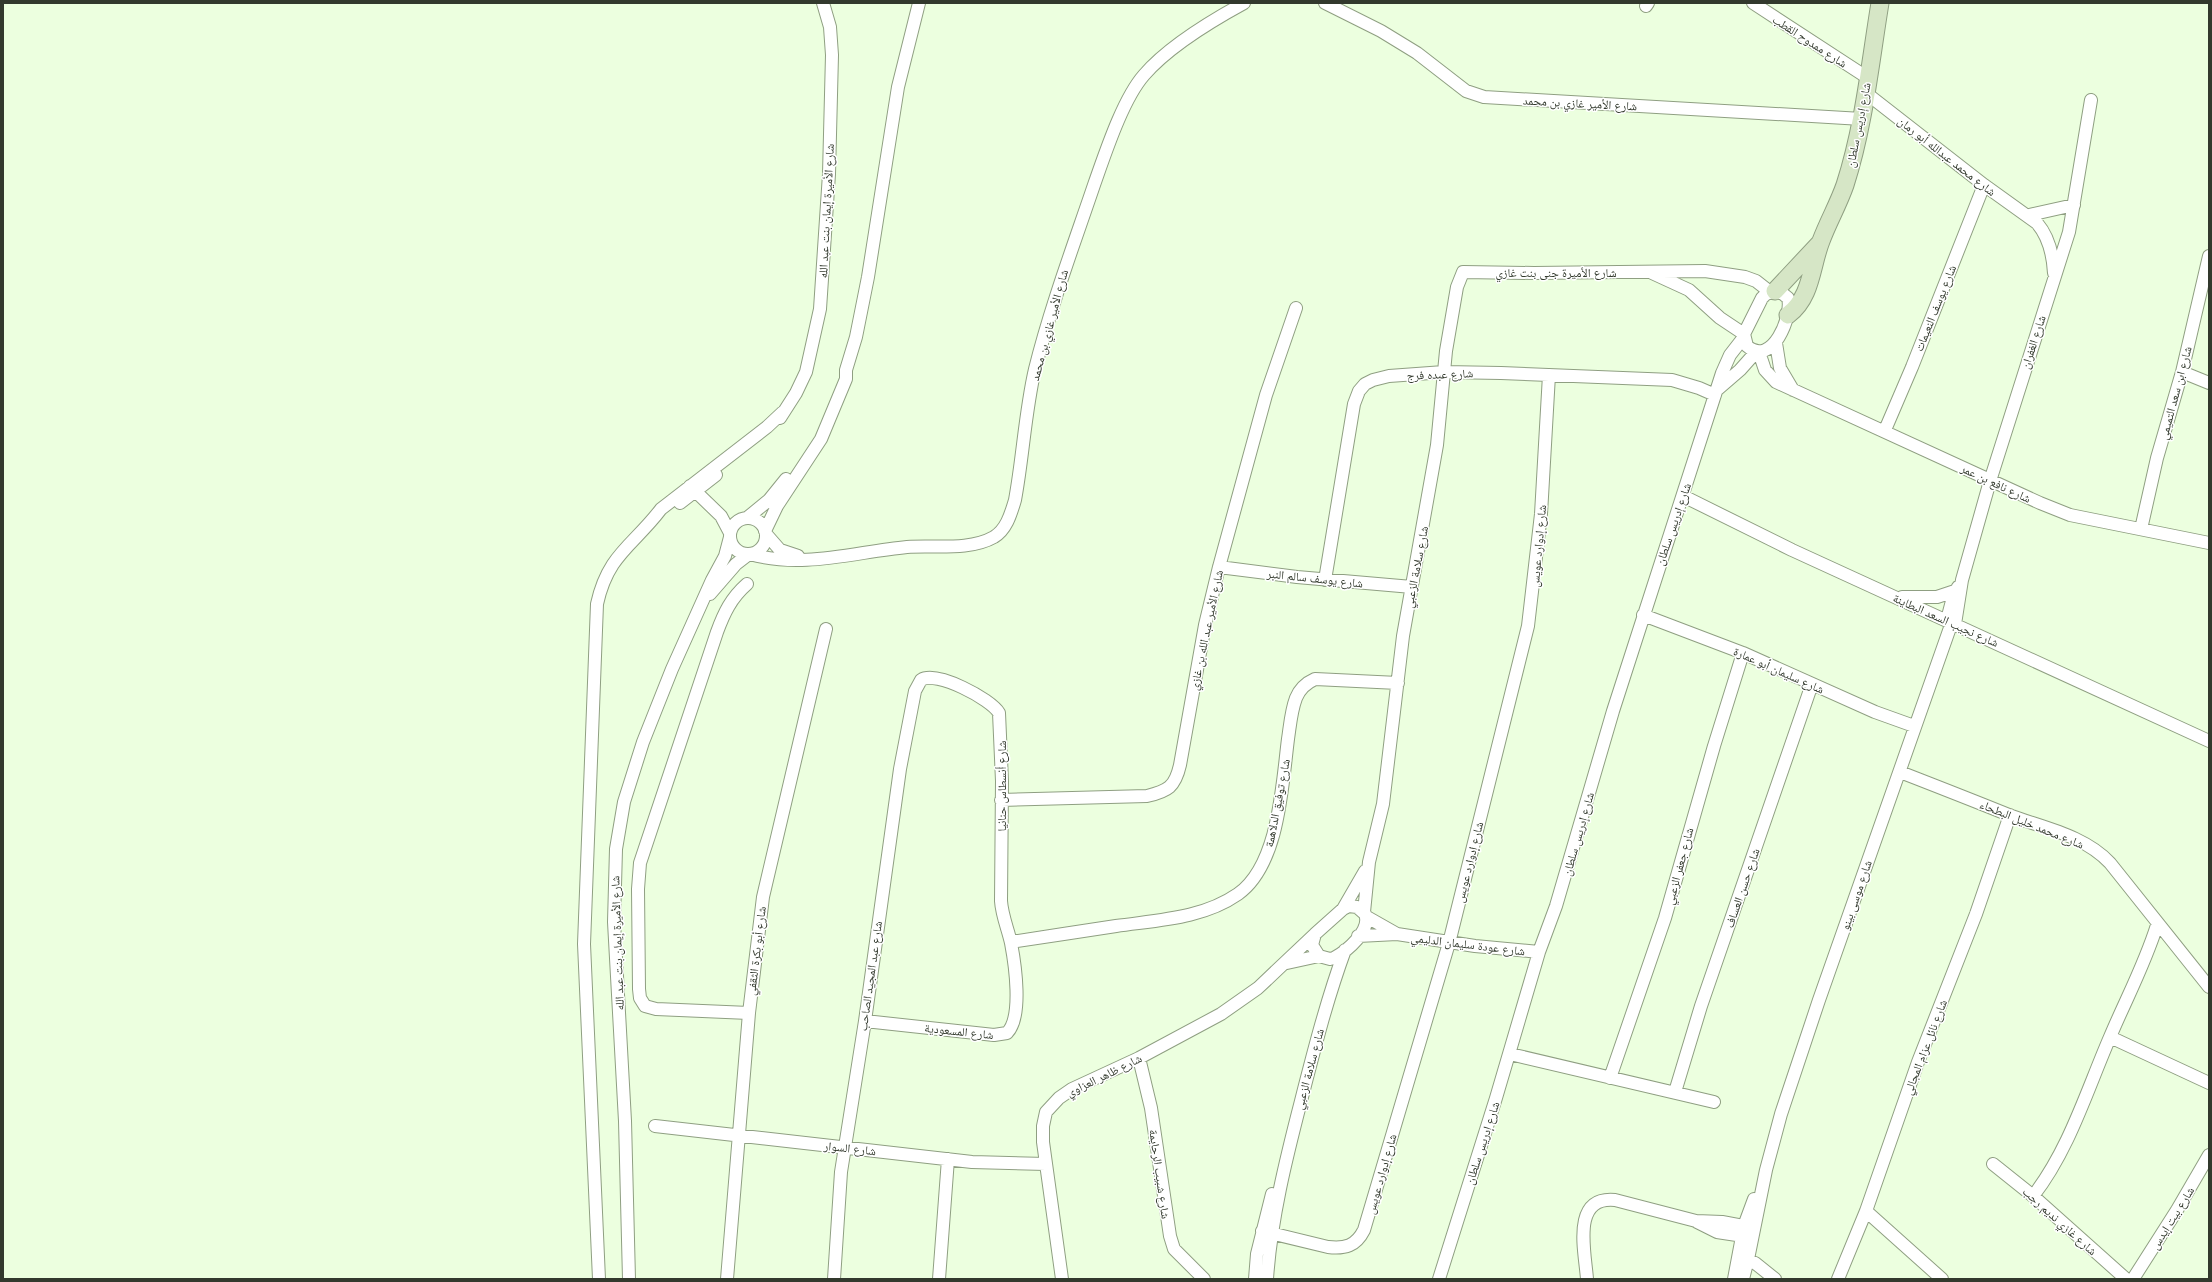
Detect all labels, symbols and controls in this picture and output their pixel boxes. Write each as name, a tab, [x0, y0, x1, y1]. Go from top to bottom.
street label: شارع ممدوح القطب	[1769, 11, 1850, 72]
street label: شارع إدريس سلطان	[1842, 81, 1875, 169]
street label: شارع الأمير غازي بن محمد	[1522, 93, 1638, 117]
street label: شارع محمد عبدالله أبو رمان	[1894, 113, 1999, 200]
street label: شارع الأميرة إيمان بنت عبد الله	[815, 143, 838, 279]
street label: شارع يوسف النعيمات	[1911, 262, 1960, 354]
street label: شارع الأميرة جنى بنت غازي	[1495, 265, 1617, 283]
street label: شارع الأمير غازي بن محمد	[1027, 268, 1074, 383]
street label: شارع الغفران	[2017, 313, 2050, 371]
street label: شارع ابن سعد التميمي	[2155, 345, 2198, 442]
street label: شارع عبده فرج	[1406, 365, 1474, 384]
street label: شارع نافع بن عمر	[1957, 460, 2033, 507]
street label: شارع إدريس سلطان	[1652, 481, 1695, 568]
street label: شارع إدوارد عويس	[1527, 504, 1550, 588]
street label: شارع سلامة الزعبي	[1401, 525, 1434, 610]
street label: شارع يوسف سالم النبر	[1265, 565, 1364, 592]
street label: شارع الأمير عبد الله بن غازي	[1186, 568, 1229, 692]
street label: شارع نجيب السعد البطاينة	[1890, 590, 2001, 651]
street label: شارع سليمان أبو عمارة	[1731, 643, 1827, 698]
street label: شارع أنسطاس حنانيا	[994, 741, 1010, 831]
street label: شارع توفيق الدلاهمة	[1261, 757, 1294, 849]
street label: شارع إدريس سلطان	[1559, 790, 1598, 878]
street label: شارع محمد خليل البطحاء	[1977, 796, 2086, 853]
street label: شارع إدوارد عويس	[1452, 820, 1487, 904]
street label: شارع جعفر الزعبي	[1662, 826, 1699, 907]
street label: شارع حسن العساف	[1721, 846, 1764, 930]
street label: شارع موسى بينو	[1837, 858, 1876, 932]
street label: شارع الأميرة إيمان بنت عبد الله	[607, 875, 628, 1011]
street label: شارع أبو بكرة الثقفي	[743, 905, 772, 997]
street label: شارع عبد المجيد الصاحب	[855, 920, 886, 1032]
street label: شارع عودة سليمان الدليمي	[1410, 930, 1526, 961]
street label: شارع نائل عزام المجالي	[1900, 997, 1953, 1098]
street label: شارع المسعودية	[924, 1020, 994, 1043]
street label: شارع سلامة الزعبي	[1291, 1027, 1330, 1112]
street label: شارع ظاهر العزاوي	[1064, 1050, 1146, 1102]
street label: شارع إدريس سلطان	[1462, 1100, 1503, 1187]
street label: شارع شبيب الرحايمة	[1145, 1128, 1174, 1220]
street label: شارع إدوارد عويس	[1362, 1132, 1401, 1216]
street label: شارع السوار	[822, 1138, 877, 1159]
street label: شارع غازي نديم رجب	[2018, 1184, 2100, 1261]
street label: شارع بيت إيدس	[2147, 1184, 2198, 1253]

